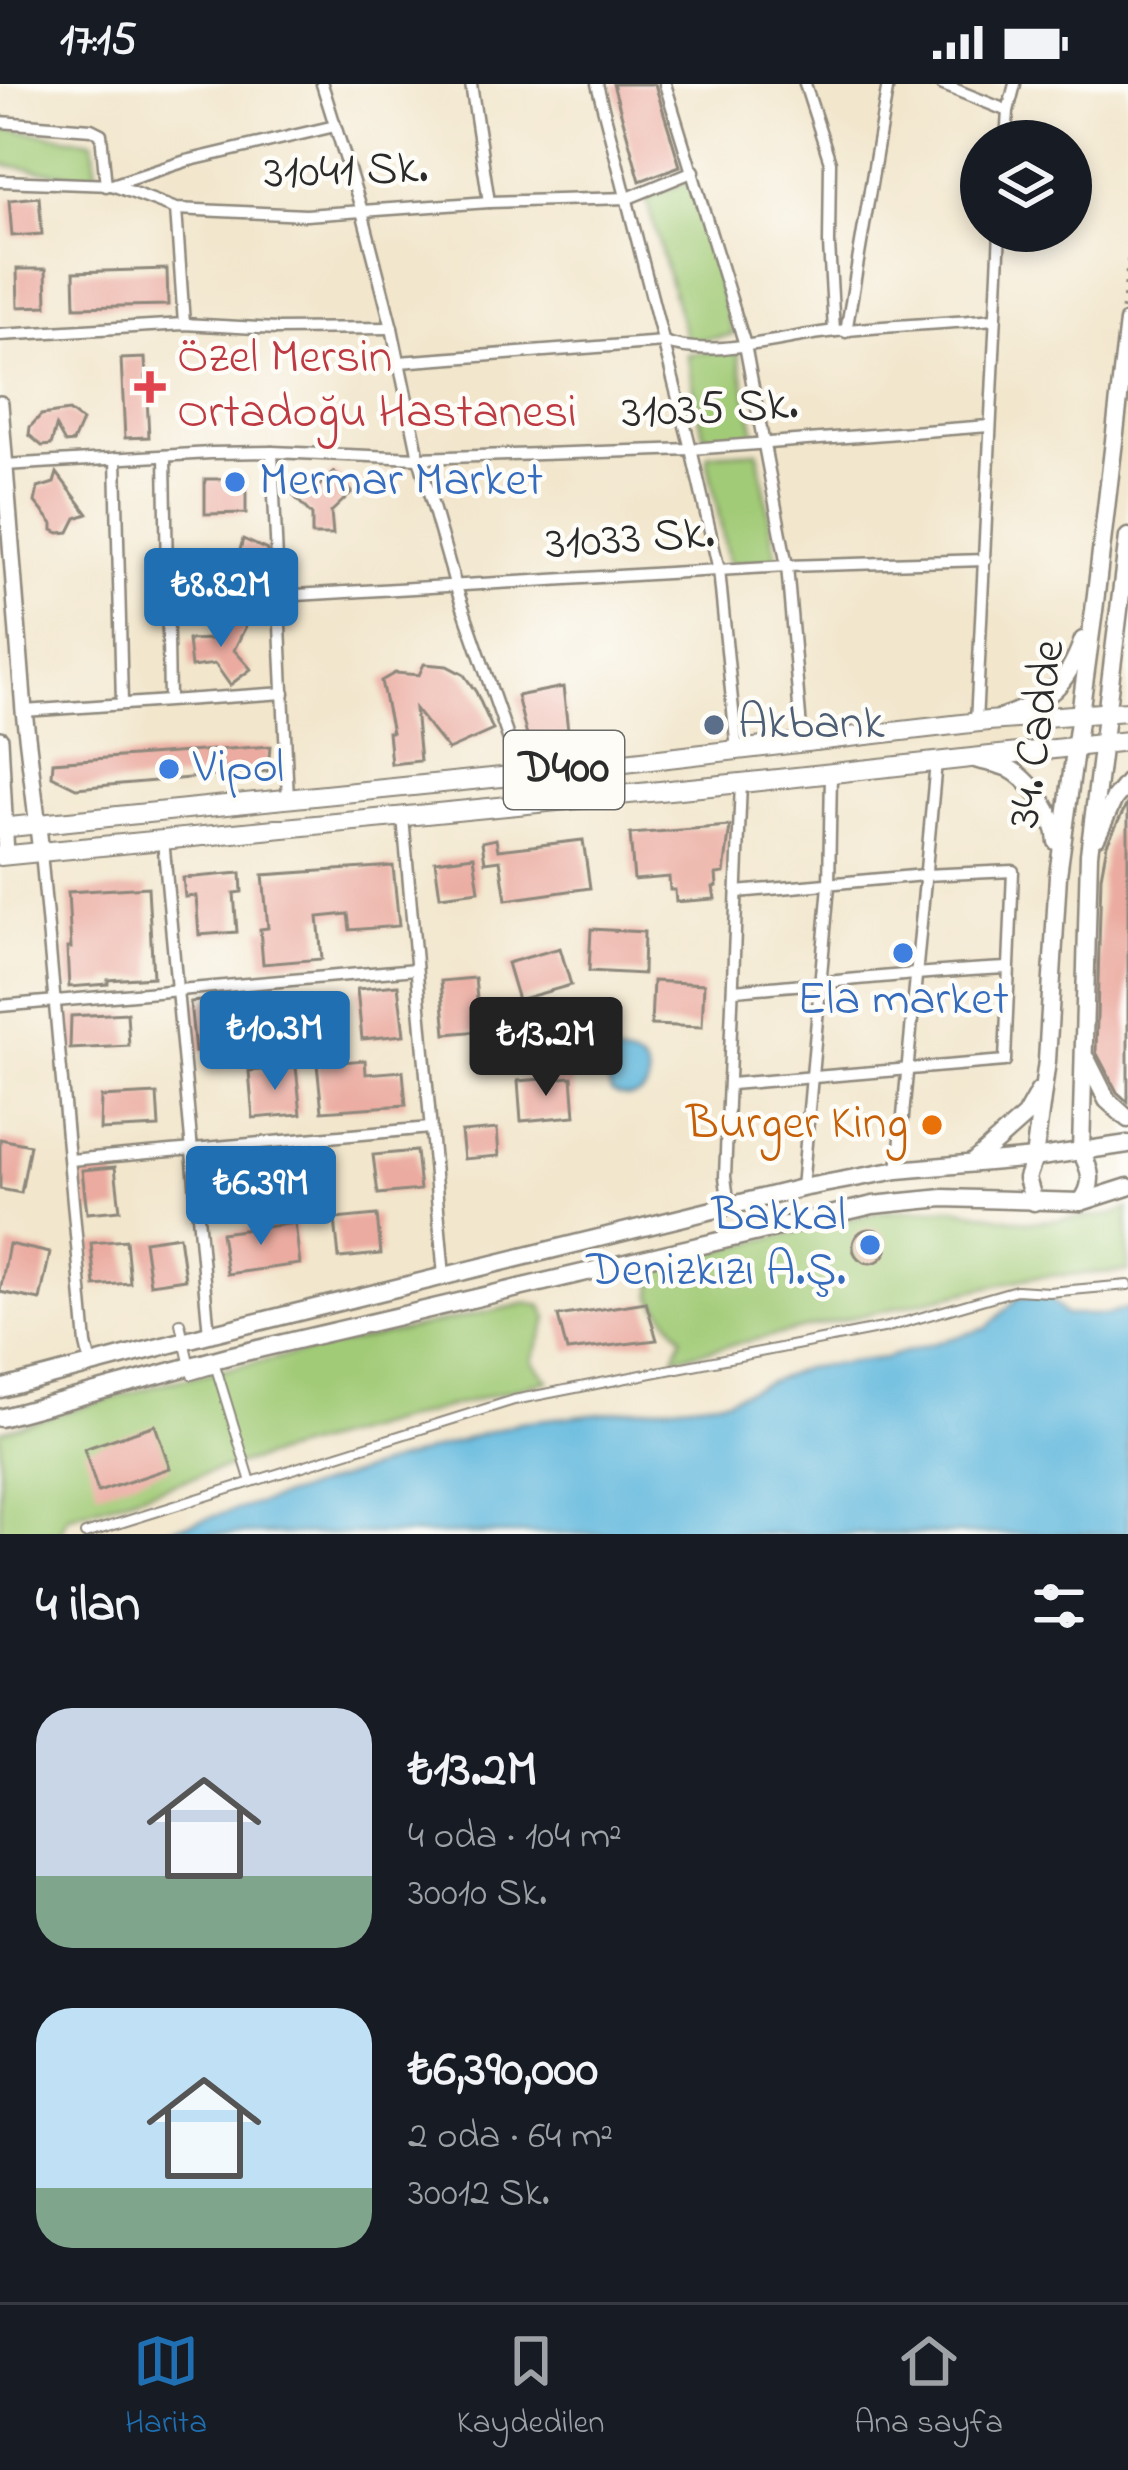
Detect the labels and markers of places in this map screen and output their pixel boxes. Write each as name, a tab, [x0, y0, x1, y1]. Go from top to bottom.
place label: Özel Mersin Ortadoğu Hastanesi	[177, 324, 577, 450]
marker: Özel Mersin Ortadoğu Hastanesi	[134, 371, 166, 403]
place label: Mermar Market	[259, 447, 543, 517]
marker: Mermar Market	[222, 469, 248, 495]
pin: ₺8.82M	[123, 548, 319, 650]
place label: Akbank	[738, 690, 886, 760]
marker: Akbank	[701, 712, 727, 738]
place label: Vipol	[192, 734, 284, 804]
marker: Vipol	[156, 756, 182, 782]
marker: Ela market	[890, 940, 916, 966]
place label: Ela market	[797, 966, 1009, 1036]
pin: ₺10.3M	[177, 991, 373, 1093]
pin: ₺13.2M	[448, 997, 644, 1099]
place label: Burger King	[685, 1090, 908, 1161]
marker: Burger King	[919, 1112, 945, 1138]
pin: ₺6.39M	[163, 1146, 359, 1248]
place label: Bakkal Denizkızı A.Ş.	[585, 1182, 846, 1307]
marker: Bakkal Denizkızı A.Ş.	[857, 1232, 883, 1258]

